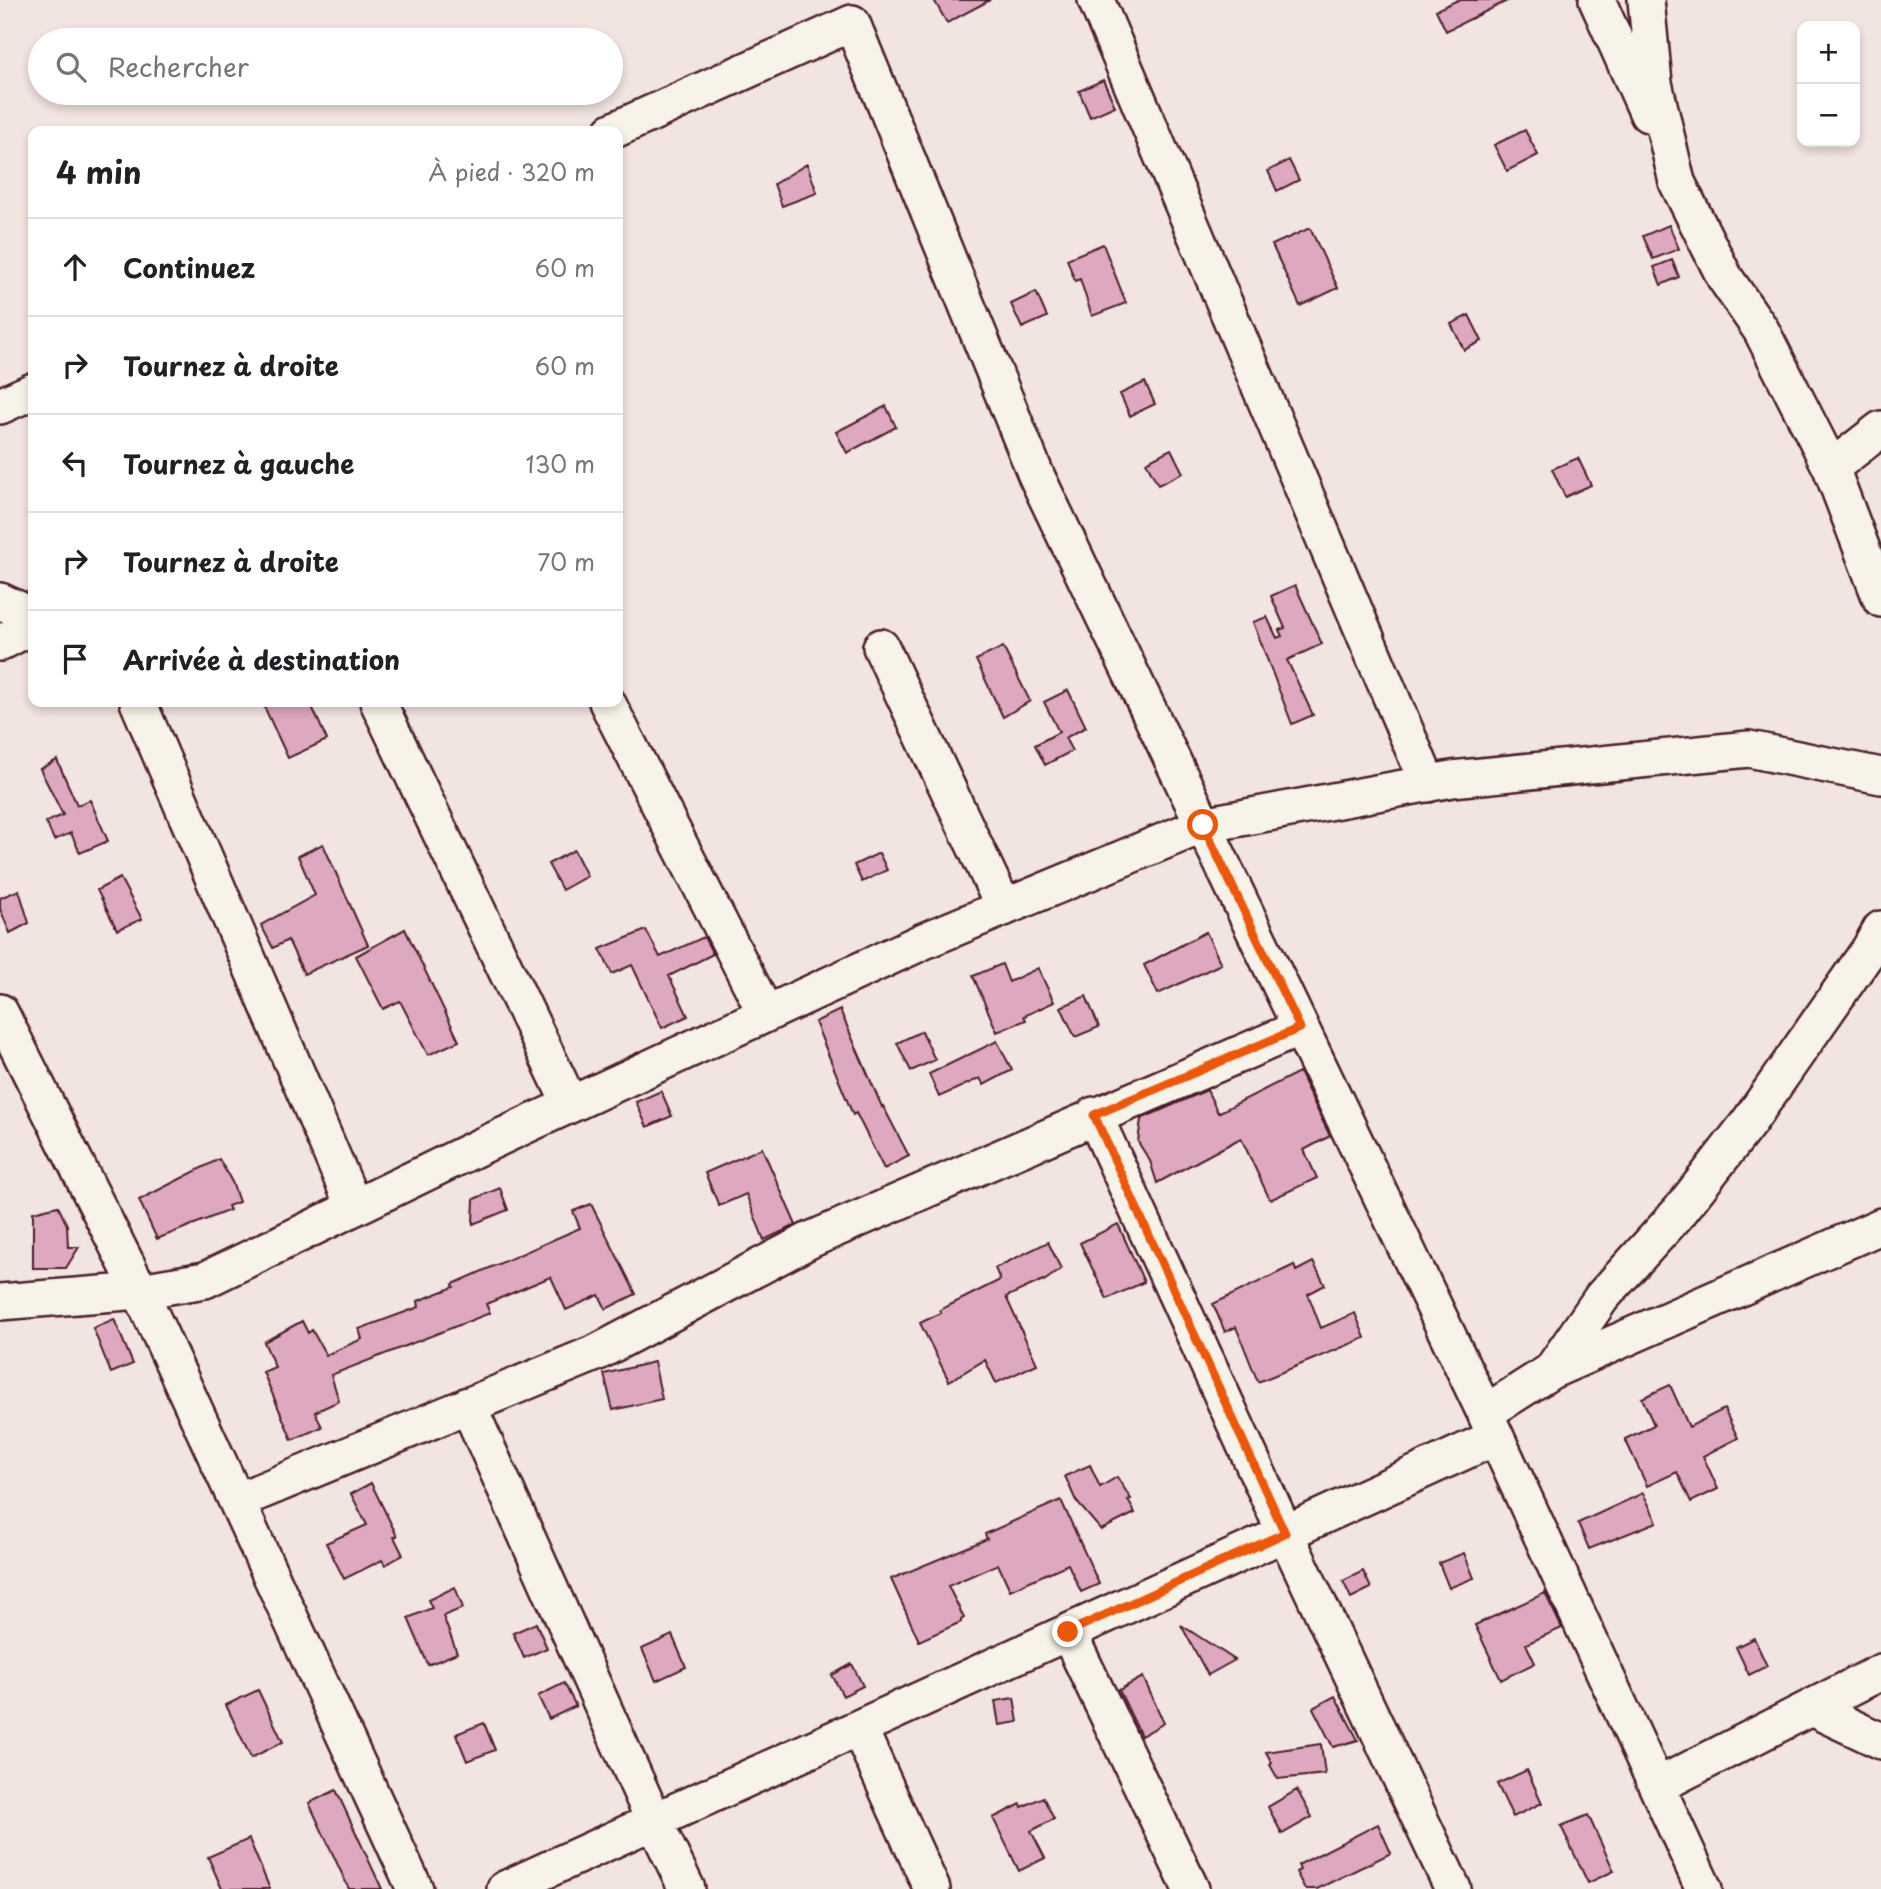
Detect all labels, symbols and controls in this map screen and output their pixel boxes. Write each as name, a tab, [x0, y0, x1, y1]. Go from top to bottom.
map controls	[1797, 21, 1860, 147]
button: +	[1797, 21, 1860, 84]
search box	[28, 28, 623, 105]
text: Rechercher	[108, 47, 249, 86]
icon: search	[52, 48, 90, 86]
button: −	[1797, 84, 1860, 147]
text: 4 min	[56, 149, 142, 194]
text: À pied · 320 m	[428, 154, 595, 189]
icon: ahead	[56, 248, 94, 286]
text: Continuez	[123, 248, 255, 287]
text: 60 m	[535, 250, 595, 285]
icon: right	[56, 346, 94, 384]
text: Tournez à droite	[123, 346, 339, 385]
text: 60 m	[535, 348, 595, 383]
icon: left	[56, 444, 94, 482]
text: Tournez à gauche	[123, 444, 354, 483]
text: 130 m	[525, 446, 595, 481]
icon: right	[56, 542, 94, 580]
text: Tournez à droite	[123, 542, 339, 581]
text: 70 m	[537, 544, 595, 579]
icon: arrive	[56, 640, 94, 678]
text: Arrivée à destination	[123, 640, 400, 679]
route start	[1187, 809, 1218, 840]
route end	[1052, 1616, 1083, 1647]

